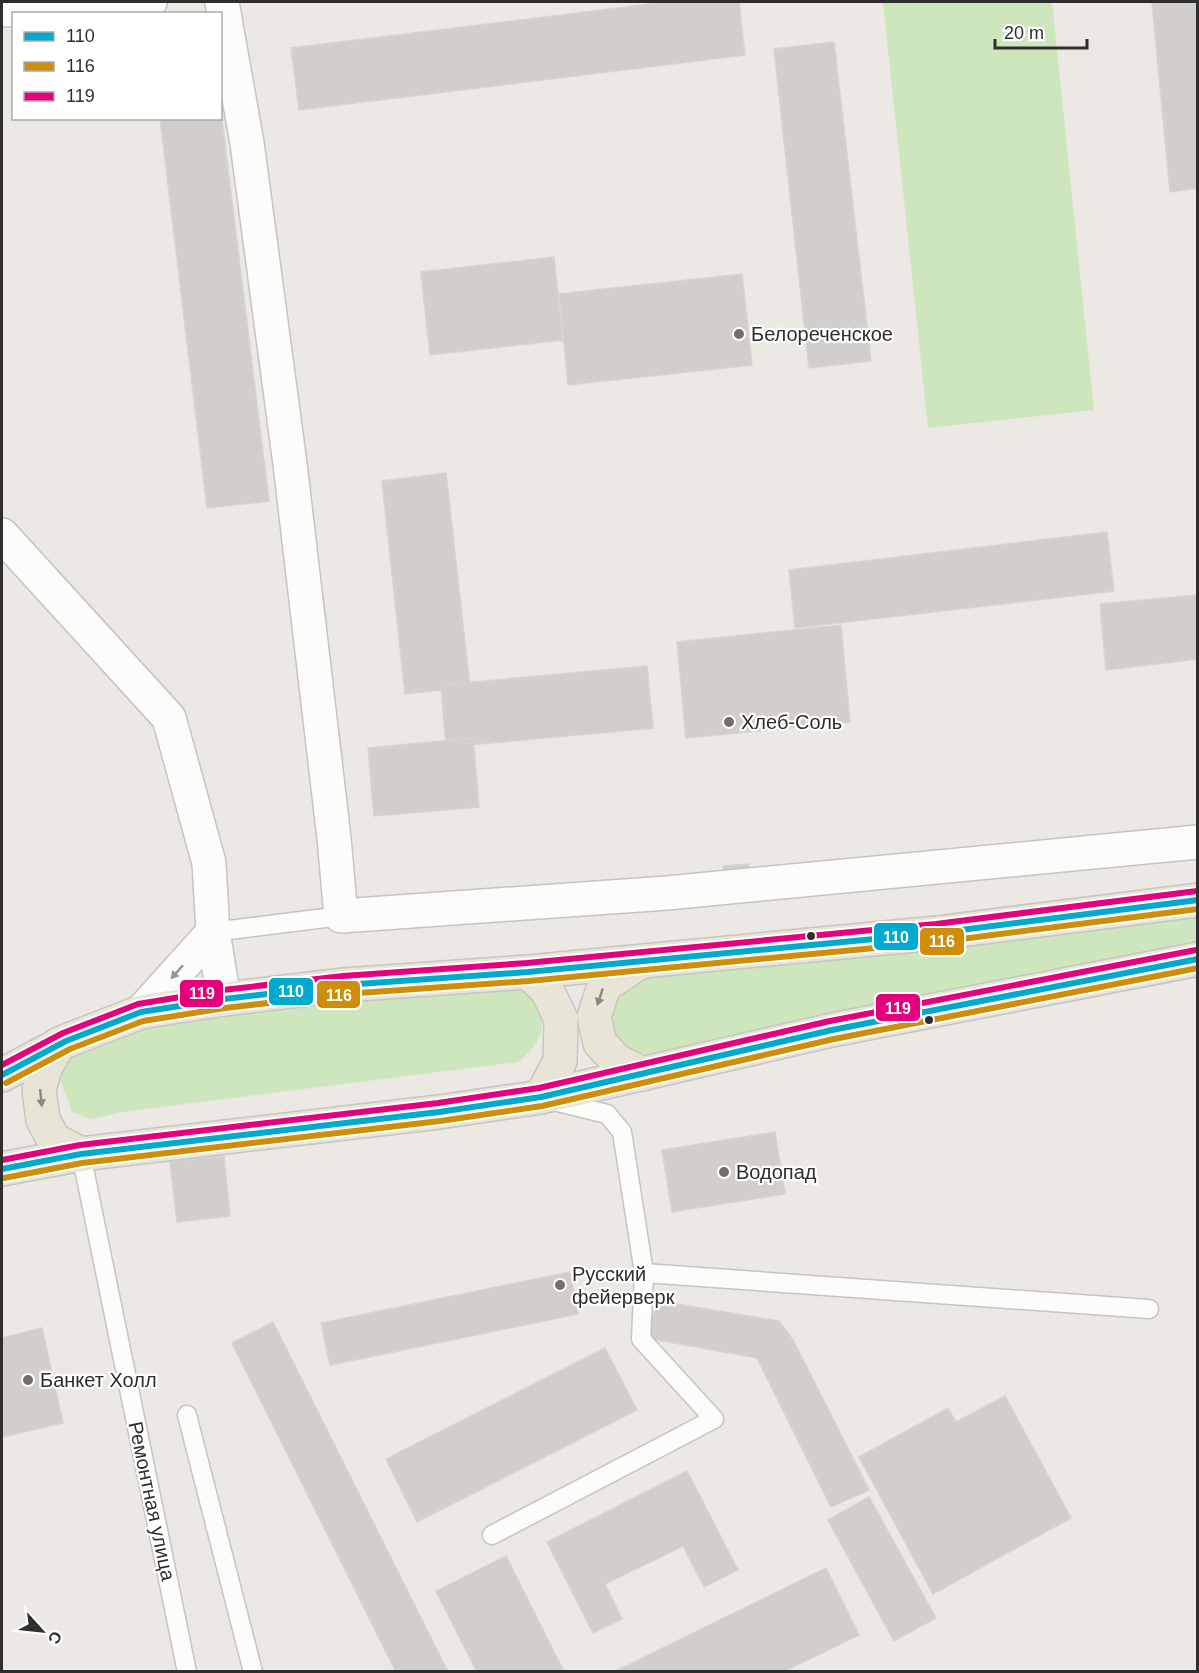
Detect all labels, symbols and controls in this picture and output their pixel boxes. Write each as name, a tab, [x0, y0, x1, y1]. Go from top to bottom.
legend	[12, 12, 222, 120]
scale bar	[995, 12, 1086, 50]
text: 20 m	[1004, 23, 1044, 43]
text: 110	[66, 26, 95, 46]
text: 116	[66, 56, 95, 76]
text: 119	[66, 86, 95, 106]
place label: Белореченское	[751, 323, 893, 345]
marker: Белореченское	[732, 327, 746, 341]
place label: Хлеб-Соль	[741, 711, 842, 733]
marker: Хлеб-Соль	[722, 715, 736, 729]
line badge: 110	[873, 922, 919, 951]
line badge: 116	[919, 927, 965, 956]
text: 110	[883, 929, 909, 946]
unlabelled marker	[805, 930, 817, 942]
text: 116	[929, 933, 955, 950]
one-way arrow	[171, 964, 184, 979]
line badge: 110	[268, 977, 314, 1006]
line badge: 119	[179, 979, 224, 1008]
line badge: 116	[316, 980, 361, 1009]
text: 110	[278, 983, 304, 1000]
text: 119	[189, 985, 215, 1002]
text: 116	[326, 987, 352, 1004]
one-way arrow	[595, 988, 605, 1006]
line badge: 119	[875, 993, 921, 1022]
text: 119	[885, 1000, 911, 1017]
unlabelled marker	[923, 1014, 935, 1026]
one-way arrow	[36, 1089, 46, 1108]
place label: Водопад	[736, 1161, 817, 1183]
marker: Водопад	[717, 1165, 731, 1179]
place label: Русский фейерверк	[572, 1263, 675, 1308]
marker: Русский фейерверк	[553, 1278, 567, 1292]
place label: Банкет Холл	[40, 1369, 157, 1391]
marker: Банкет Холл	[21, 1373, 35, 1387]
street label: Ремонтная улица	[124, 1419, 180, 1583]
north arrow	[12, 1601, 72, 1661]
text: С	[45, 1629, 65, 1647]

